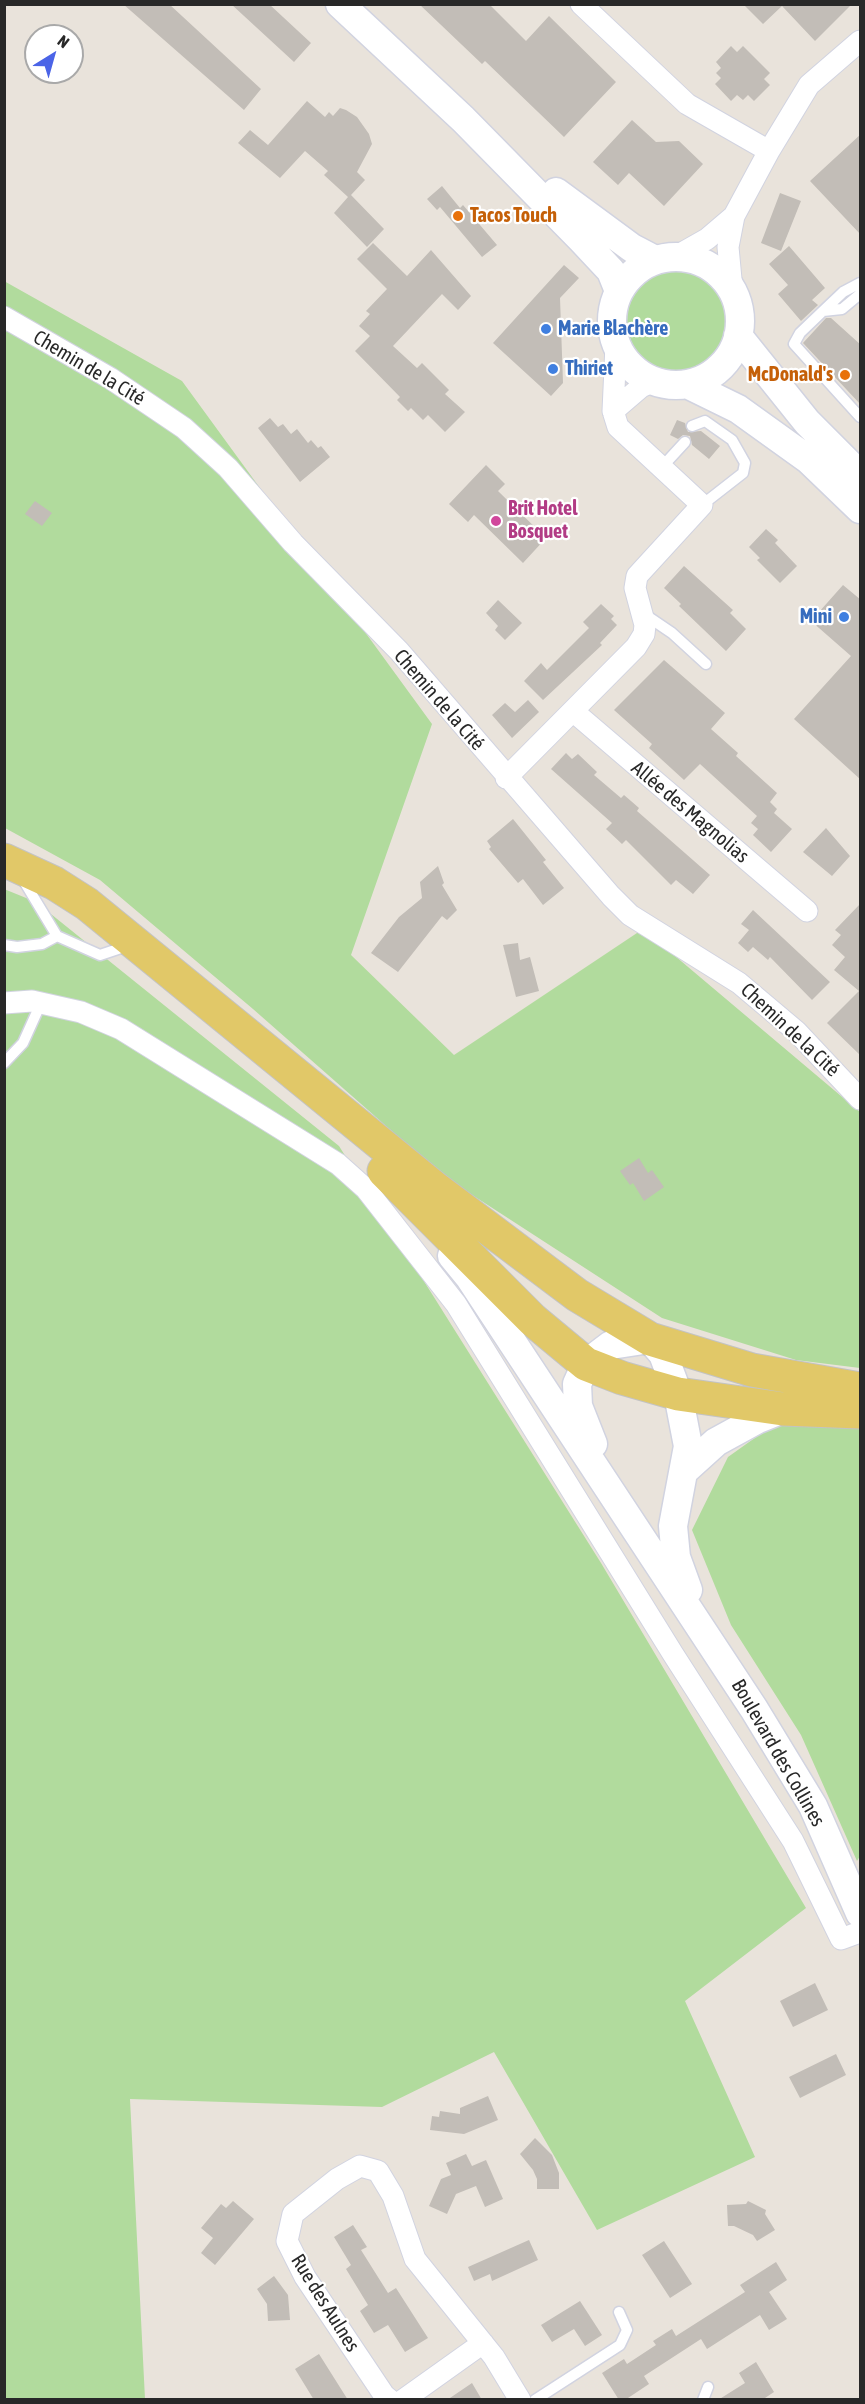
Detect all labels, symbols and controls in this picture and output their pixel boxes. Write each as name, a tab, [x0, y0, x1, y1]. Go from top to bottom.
north arrow	[24, 24, 84, 84]
text: N	[54, 31, 73, 51]
place label: Tacos Touch	[470, 204, 557, 228]
marker: Tacos Touch	[451, 209, 465, 223]
place label: Marie Blachère	[558, 317, 668, 341]
marker: Marie Blachère	[539, 322, 553, 336]
street label: Chemin de la Cité	[29, 325, 149, 411]
place label: Thiriet	[565, 357, 613, 381]
marker: Thiriet	[546, 362, 560, 376]
place label: McDonald's	[748, 363, 833, 387]
marker: McDonald's	[838, 368, 852, 382]
place label: Brit Hotel Bosquet	[508, 497, 577, 544]
marker: Brit Hotel Bosquet	[489, 514, 503, 528]
place label: Mini	[800, 605, 832, 629]
marker: Mini	[837, 610, 851, 624]
street label: Chemin de la Cité	[389, 645, 489, 755]
street label: Allée des Magnolias	[626, 756, 754, 868]
street label: Chemin de la Cité	[736, 978, 844, 1082]
street label: Boulevard des Collines	[726, 1675, 830, 1831]
street label: Rue des Aulnes	[286, 2250, 364, 2356]

